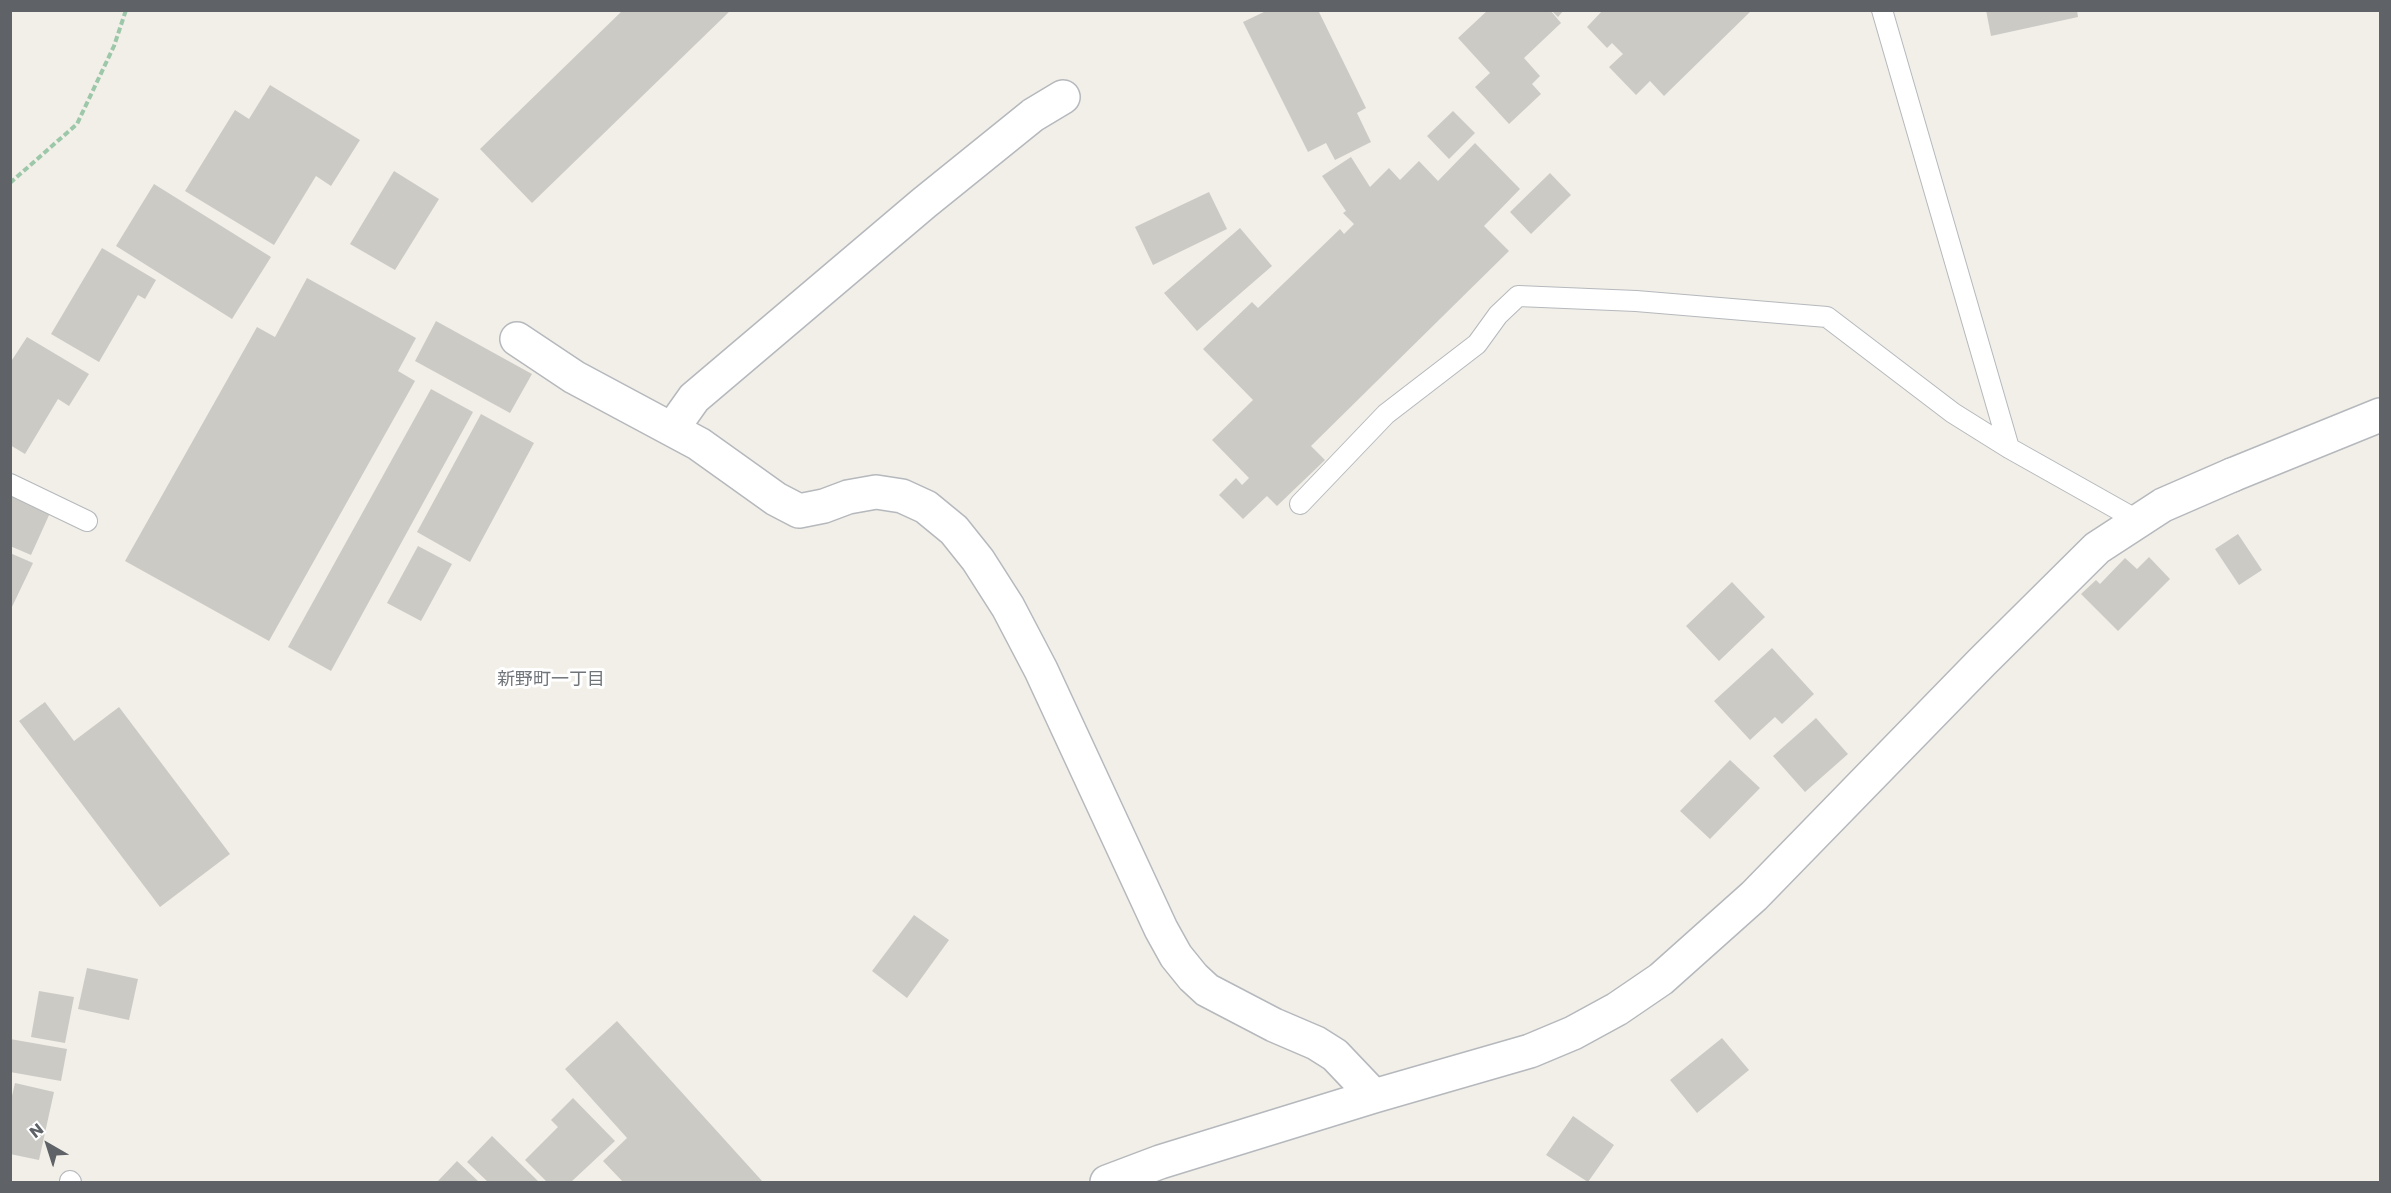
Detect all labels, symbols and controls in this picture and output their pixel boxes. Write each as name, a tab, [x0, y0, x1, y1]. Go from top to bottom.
district label: 新野町一丁目	[497, 669, 605, 691]
north arrow	[18, 1115, 78, 1175]
text: N	[24, 1118, 48, 1143]

